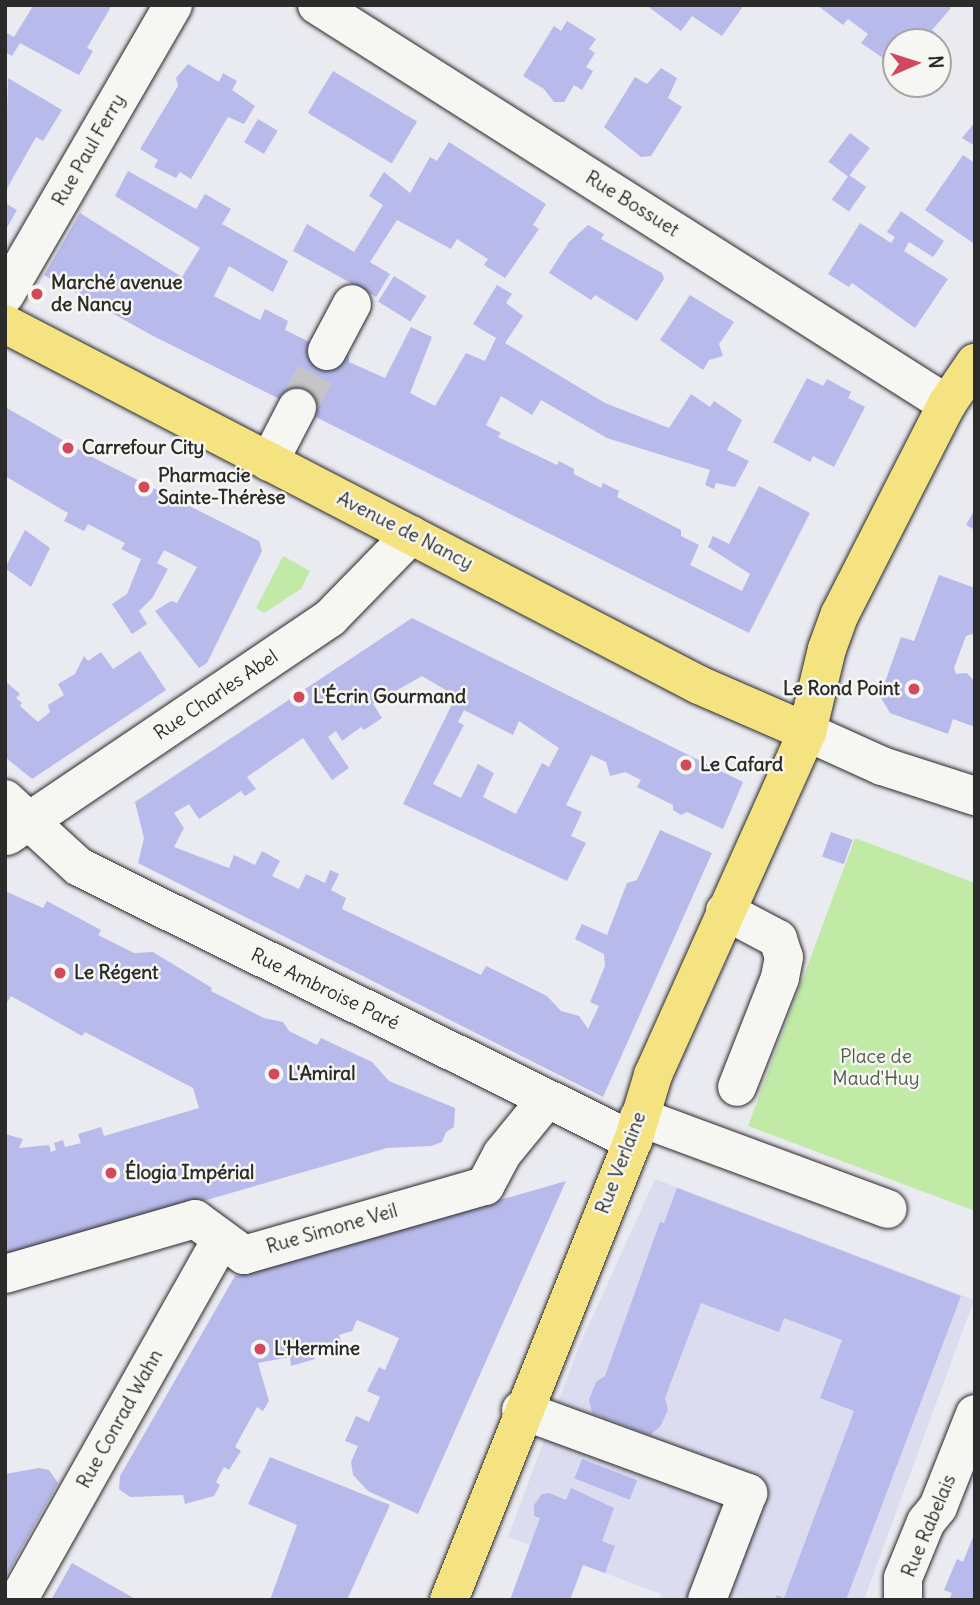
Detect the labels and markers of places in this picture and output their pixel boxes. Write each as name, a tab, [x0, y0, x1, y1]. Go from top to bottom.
place label: Marché avenue de Nancy	[51, 272, 183, 316]
marker: Marché avenue de Nancy	[29, 286, 45, 302]
place label: Carrefour City	[82, 437, 204, 459]
marker: Carrefour City	[60, 440, 76, 456]
place label: Pharmacie Sainte-Thérèse	[158, 465, 286, 509]
marker: Pharmacie Sainte-Thérèse	[136, 479, 152, 495]
place label: Le Rond Point	[783, 678, 900, 700]
marker: Le Rond Point	[906, 681, 922, 697]
place label: L'Écrin Gourmand	[313, 686, 466, 708]
marker: L'Écrin Gourmand	[291, 689, 307, 705]
place label: Le Cafard	[700, 754, 783, 776]
marker: Le Cafard	[678, 757, 694, 773]
place label: Le Régent	[74, 962, 159, 984]
marker: Le Régent	[52, 965, 68, 981]
place label: L'Amiral	[288, 1063, 355, 1085]
marker: L'Amiral	[266, 1066, 282, 1082]
place label: Élogia Impérial	[125, 1162, 254, 1184]
marker: Élogia Impérial	[103, 1165, 119, 1181]
place label: L'Hermine	[274, 1338, 360, 1360]
marker: L'Hermine	[252, 1341, 268, 1357]

